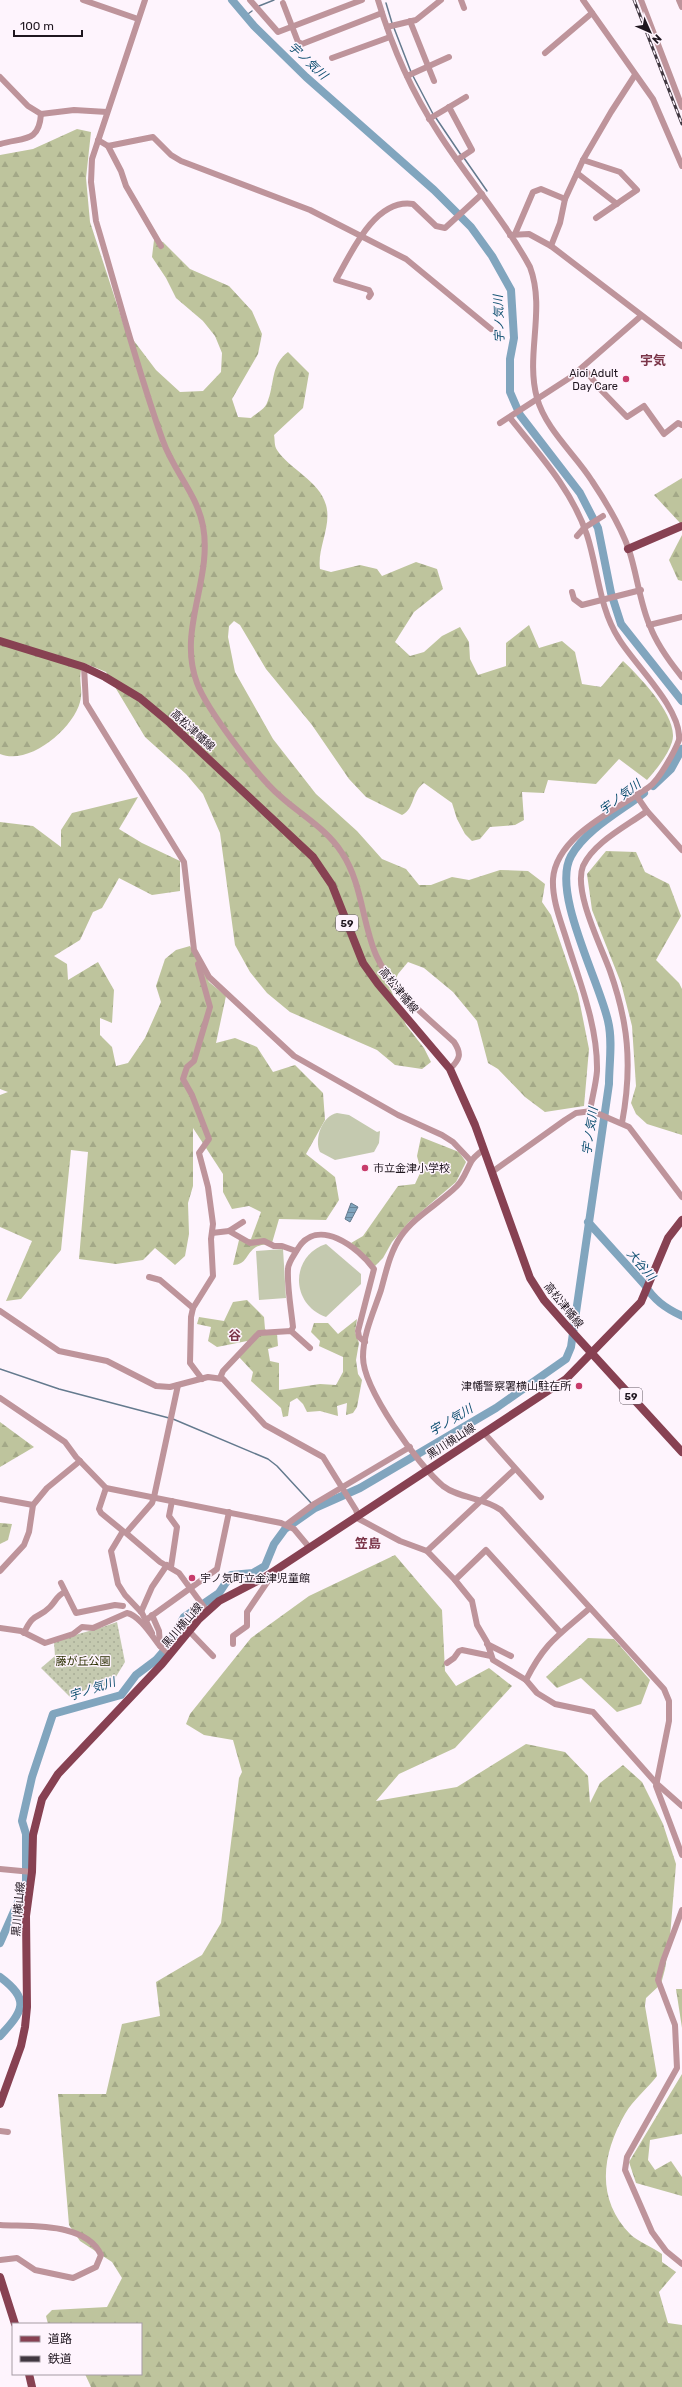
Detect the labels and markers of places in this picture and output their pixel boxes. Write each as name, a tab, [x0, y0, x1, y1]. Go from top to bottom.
place label: Aioi Adult Day Care	[569, 367, 619, 393]
marker: Aioi Adult Day Care	[621, 374, 631, 384]
place label: 市立金津小学校	[373, 1162, 450, 1175]
marker: 市立金津小学校	[360, 1163, 370, 1173]
place label: 津幡警察署横山駐在所	[461, 1380, 572, 1393]
marker: 津幡警察署横山駐在所	[574, 1381, 584, 1391]
place label: 宇ノ気町立金津児童館	[200, 1572, 310, 1585]
marker: 宇ノ気町立金津児童館	[187, 1573, 197, 1583]

